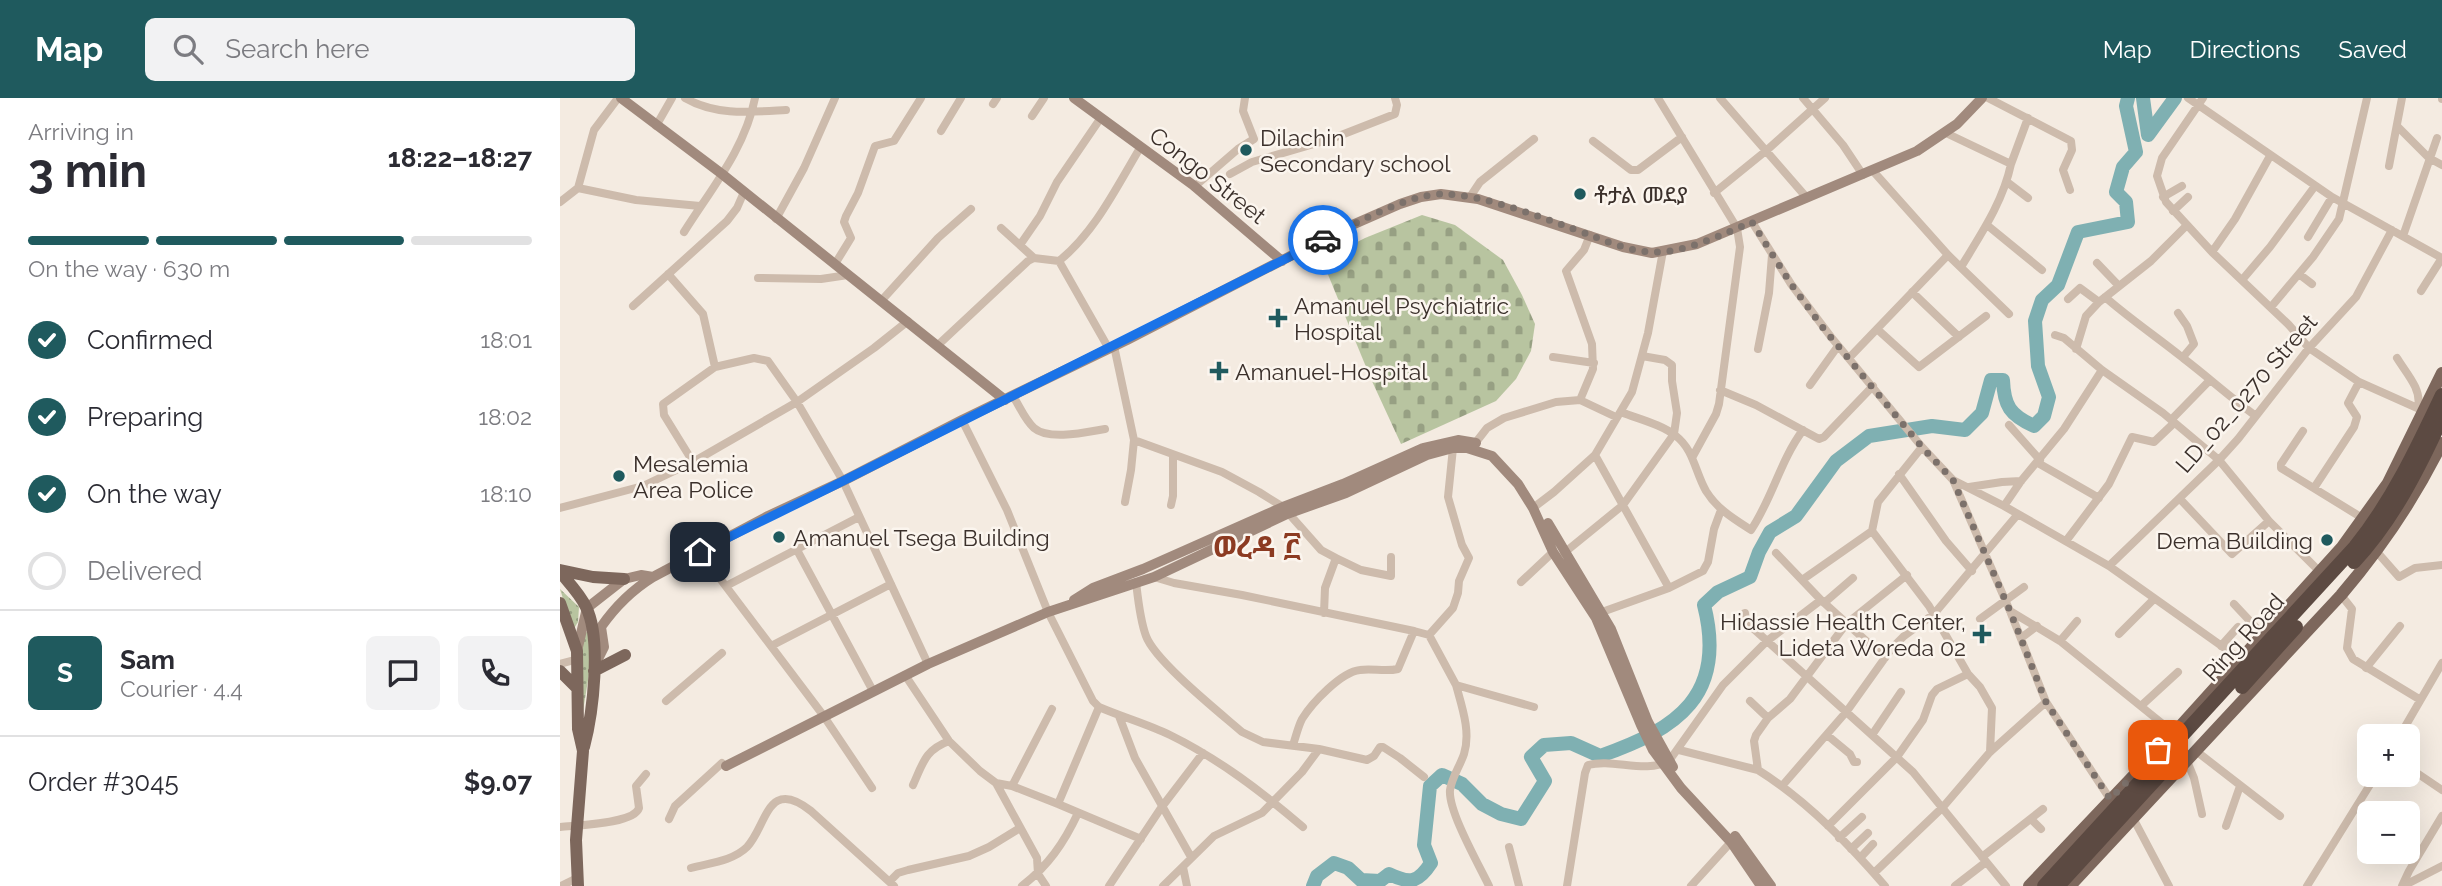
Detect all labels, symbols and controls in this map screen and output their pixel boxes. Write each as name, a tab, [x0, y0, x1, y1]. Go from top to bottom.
search box	[145, 18, 635, 81]
text: Map	[35, 30, 103, 69]
icon: search	[169, 30, 207, 68]
text: Search here	[225, 34, 370, 64]
text: Map	[2103, 35, 2152, 64]
text: Directions	[2190, 35, 2300, 64]
text: Saved	[2338, 35, 2407, 64]
text: Arriving in	[28, 118, 134, 145]
street label: Congo Street	[1144, 121, 1272, 229]
place label: Dilachin Secondary school	[1260, 124, 1451, 177]
marker: Dilachin Secondary school	[1238, 142, 1254, 158]
text: 18:22–18:27	[388, 143, 532, 173]
text: 3 min	[28, 144, 147, 198]
place label: ቶታል መደያ	[1594, 181, 1688, 208]
marker: ቶታል መደያ	[1572, 186, 1588, 202]
courier	[1288, 205, 1358, 275]
icon: car	[1304, 221, 1342, 259]
text: On the way · 630 m	[28, 255, 230, 282]
place label: Amanuel Psychiatric Hospital	[1294, 292, 1509, 345]
marker: Amanuel Psychiatric Hospital	[1268, 308, 1288, 328]
street label: LD_02_0270 Street	[2170, 308, 2322, 478]
icon: check	[28, 321, 66, 359]
text: Confirmed	[87, 325, 213, 355]
text: 18:01	[480, 326, 532, 353]
place label: Amanuel-Hospital	[1235, 358, 1428, 385]
marker: Amanuel-Hospital	[1209, 361, 1229, 381]
icon: check	[28, 398, 66, 436]
text: Preparing	[87, 402, 203, 432]
text: 18:02	[478, 403, 532, 430]
place label: Mesalemia Area Police	[633, 450, 753, 503]
marker: Mesalemia Area Police	[611, 468, 627, 484]
icon: check	[28, 475, 66, 513]
text: On the way	[87, 479, 222, 509]
text: 18:10	[480, 480, 532, 507]
pin	[670, 522, 730, 582]
place label: Amanuel Tsega Building	[793, 524, 1050, 551]
place label: Dema Building	[2156, 527, 2313, 554]
marker: Amanuel Tsega Building	[771, 529, 787, 545]
district label: ወረዳ ፫	[1213, 529, 1302, 564]
marker: Dema Building	[2319, 532, 2335, 548]
icon: home	[681, 533, 719, 571]
text: Delivered	[87, 556, 202, 586]
street label: Ring Road	[2197, 588, 2289, 686]
place label: Hidassie Health Center, Lideta Woreda 02	[1720, 608, 1966, 661]
marker: Hidassie Health Center, Lideta Woreda 02	[1972, 624, 1992, 644]
button: chat	[366, 636, 440, 710]
button: phone	[458, 636, 532, 710]
text: Sam	[120, 645, 175, 675]
text: S	[57, 658, 73, 688]
text: Courier · 4.4	[120, 675, 243, 702]
pin	[2128, 720, 2188, 780]
map controls	[2357, 724, 2420, 864]
button: +	[2357, 724, 2420, 787]
icon: bag	[2139, 731, 2177, 769]
text: Order #3045	[28, 767, 179, 797]
text: $9.07	[464, 767, 532, 797]
button: −	[2357, 801, 2420, 864]

